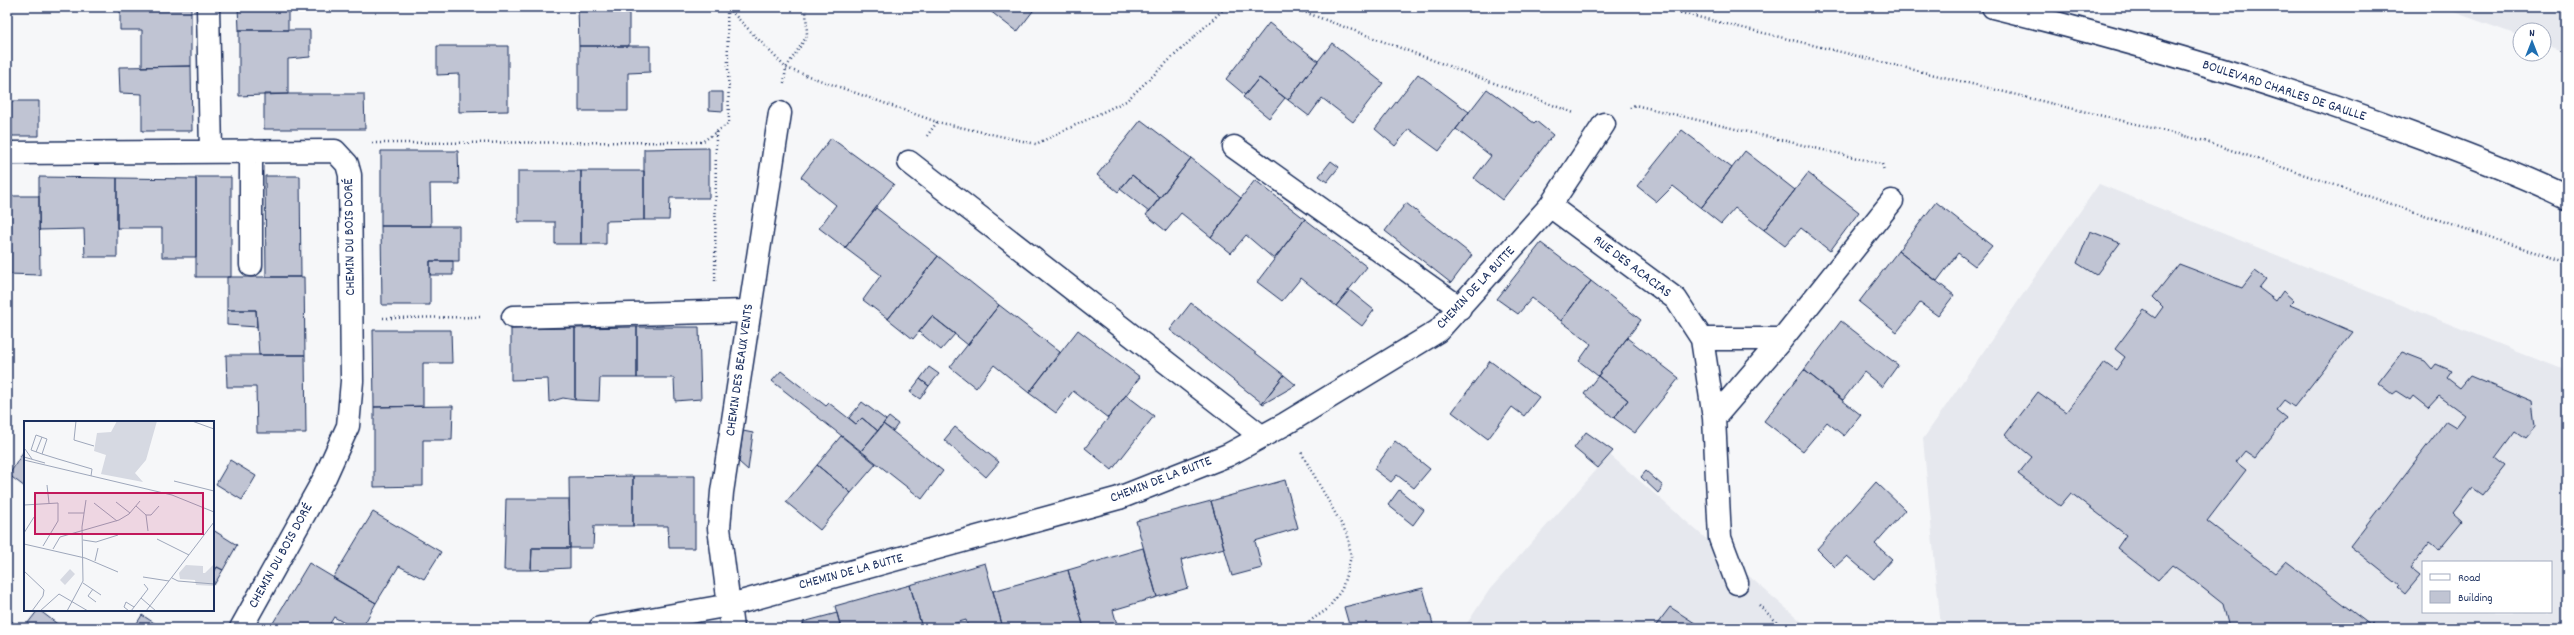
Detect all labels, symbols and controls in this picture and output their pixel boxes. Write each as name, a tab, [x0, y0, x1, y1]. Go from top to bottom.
north arrow	[2512, 22, 2552, 62]
text: N	[2529, 26, 2535, 42]
street label: BOULEVARD CHARLES DE GAULLE	[2199, 55, 2369, 127]
street label: CHEMIN DU BOIS DORÉ	[339, 178, 361, 296]
street label: RUE DES ACACIAS	[1589, 231, 1675, 303]
street label: CHEMIN DE LA BUTTE	[1432, 241, 1520, 334]
street label: CHEMIN DES BEAUX VENTS	[721, 303, 759, 437]
inset map	[24, 421, 214, 611]
street label: CHEMIN DE LA BUTTE	[1107, 451, 1215, 509]
street label: CHEMIN DU BOIS DORÉ	[244, 499, 318, 612]
street label: CHEMIN DE LA BUTTE	[797, 548, 906, 596]
legend	[2422, 561, 2552, 613]
text: Road	[2458, 570, 2480, 587]
text: Building	[2458, 590, 2493, 607]

